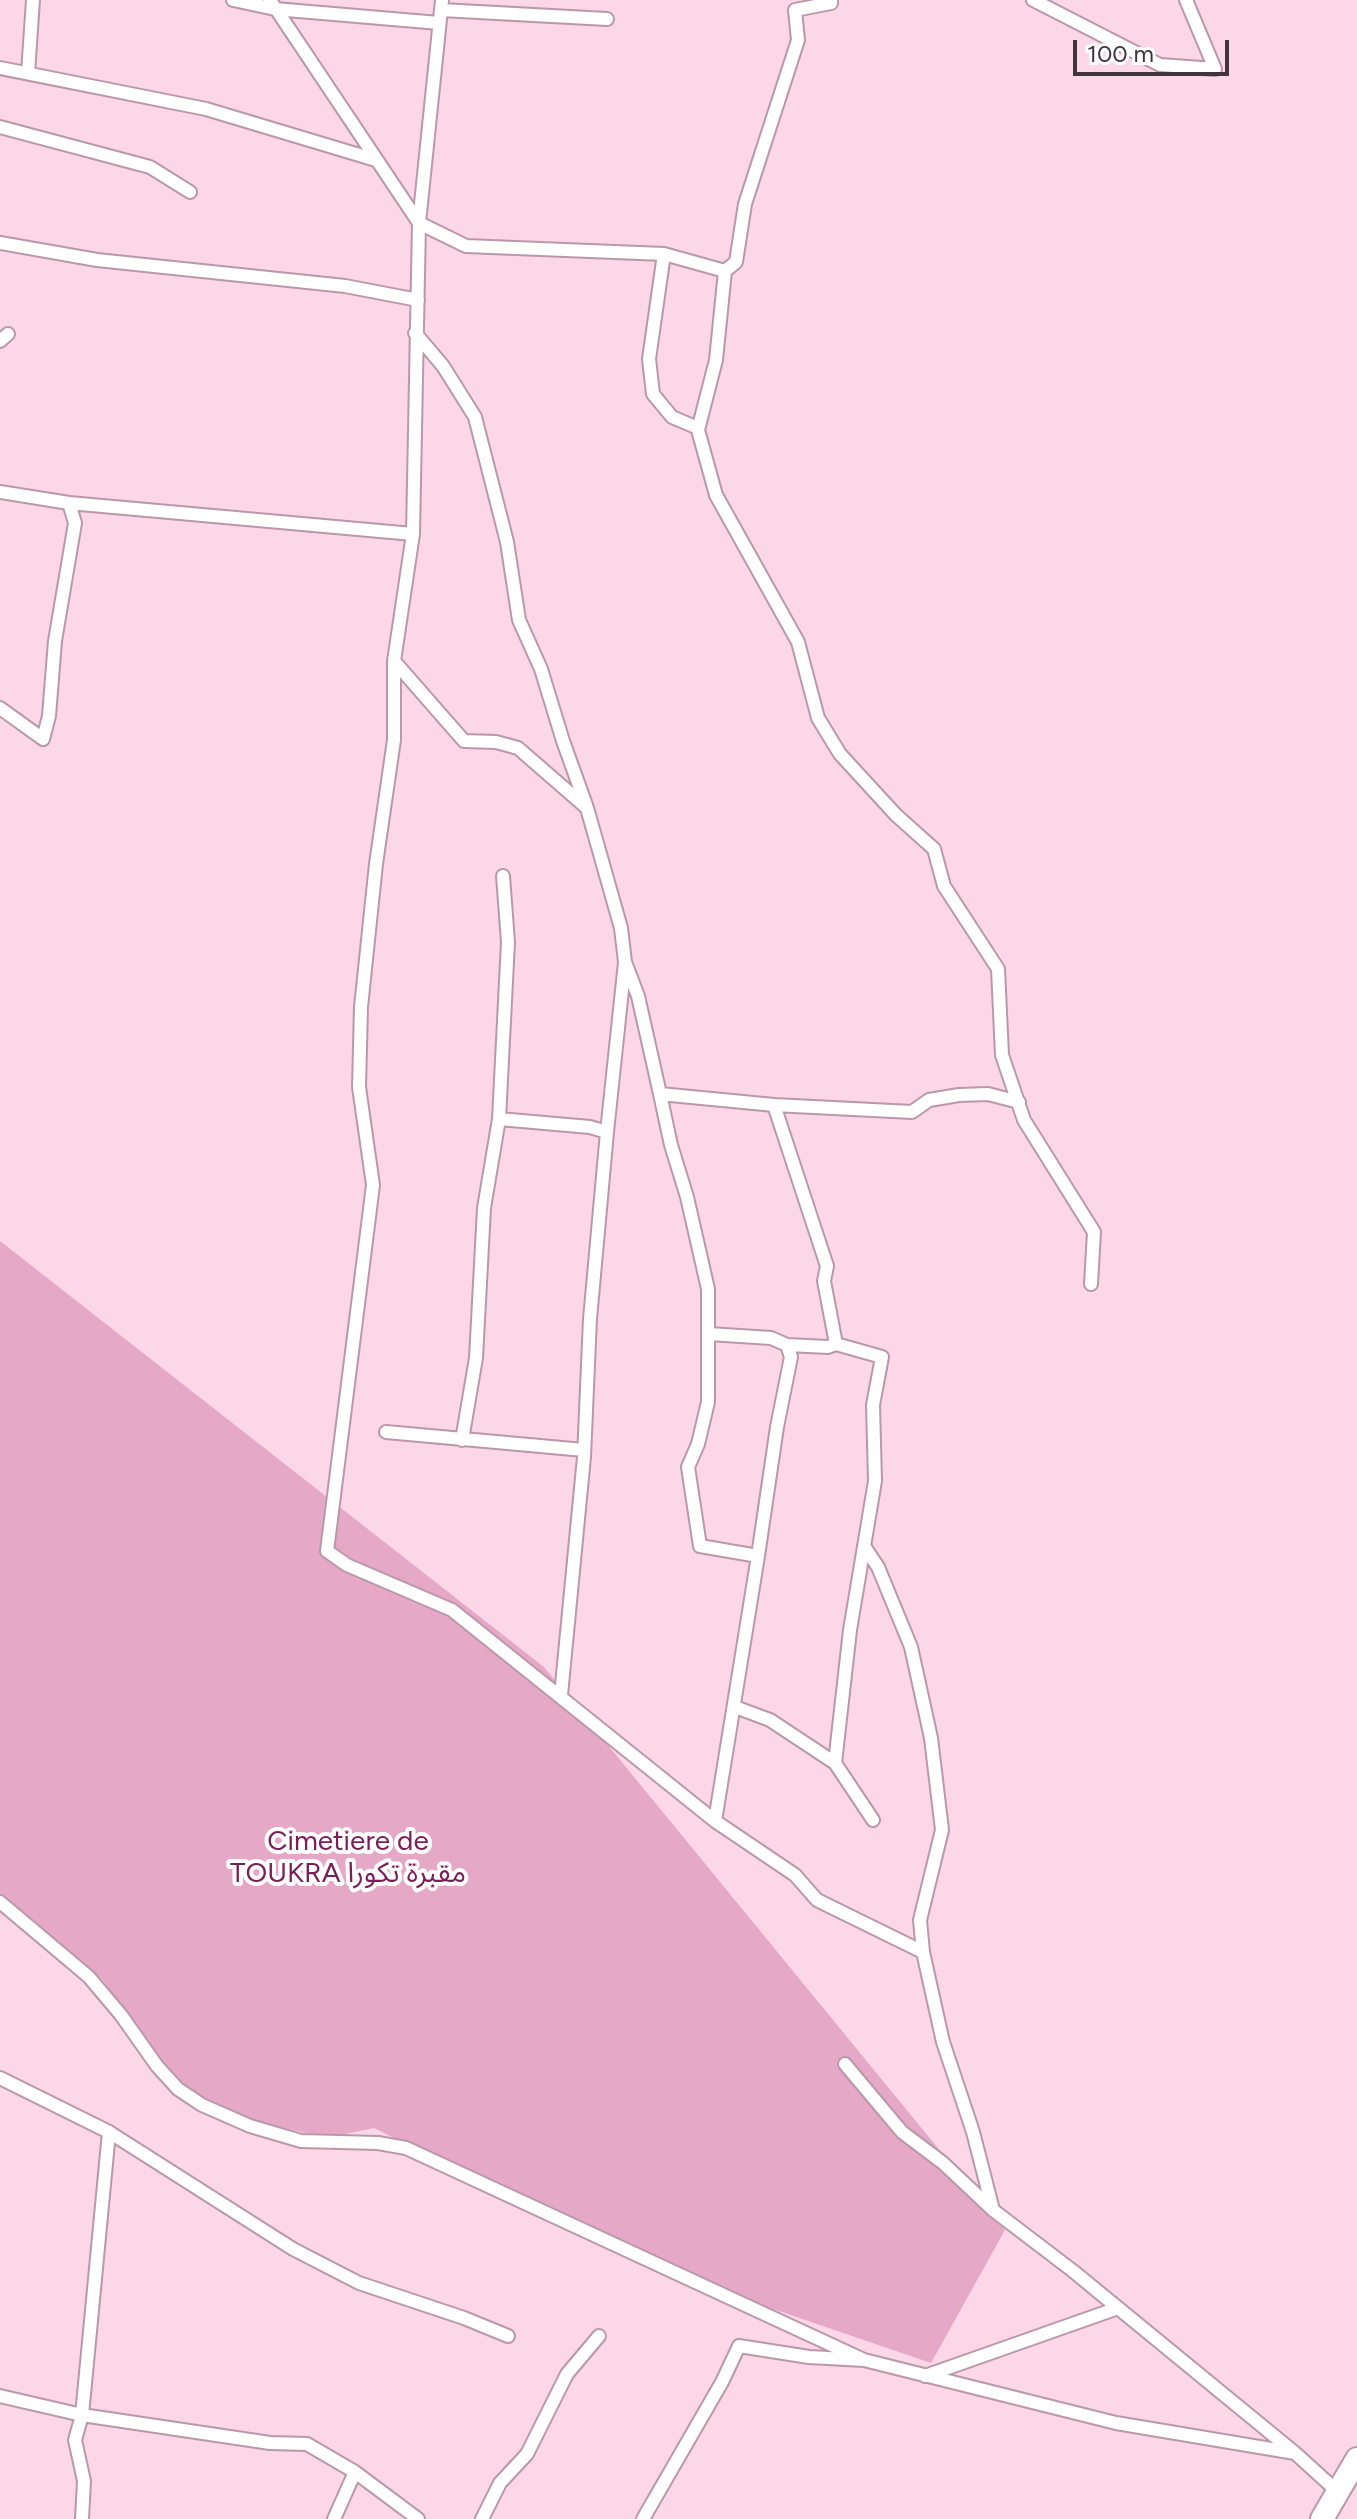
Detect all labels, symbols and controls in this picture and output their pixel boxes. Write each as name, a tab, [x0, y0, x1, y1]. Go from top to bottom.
scale bar	[1077, 24, 1233, 74]
text: 100 m	[1087, 39, 1154, 68]
park label: Cimetiere de TOUKRA مقبرة تكورا	[230, 1825, 466, 1891]

